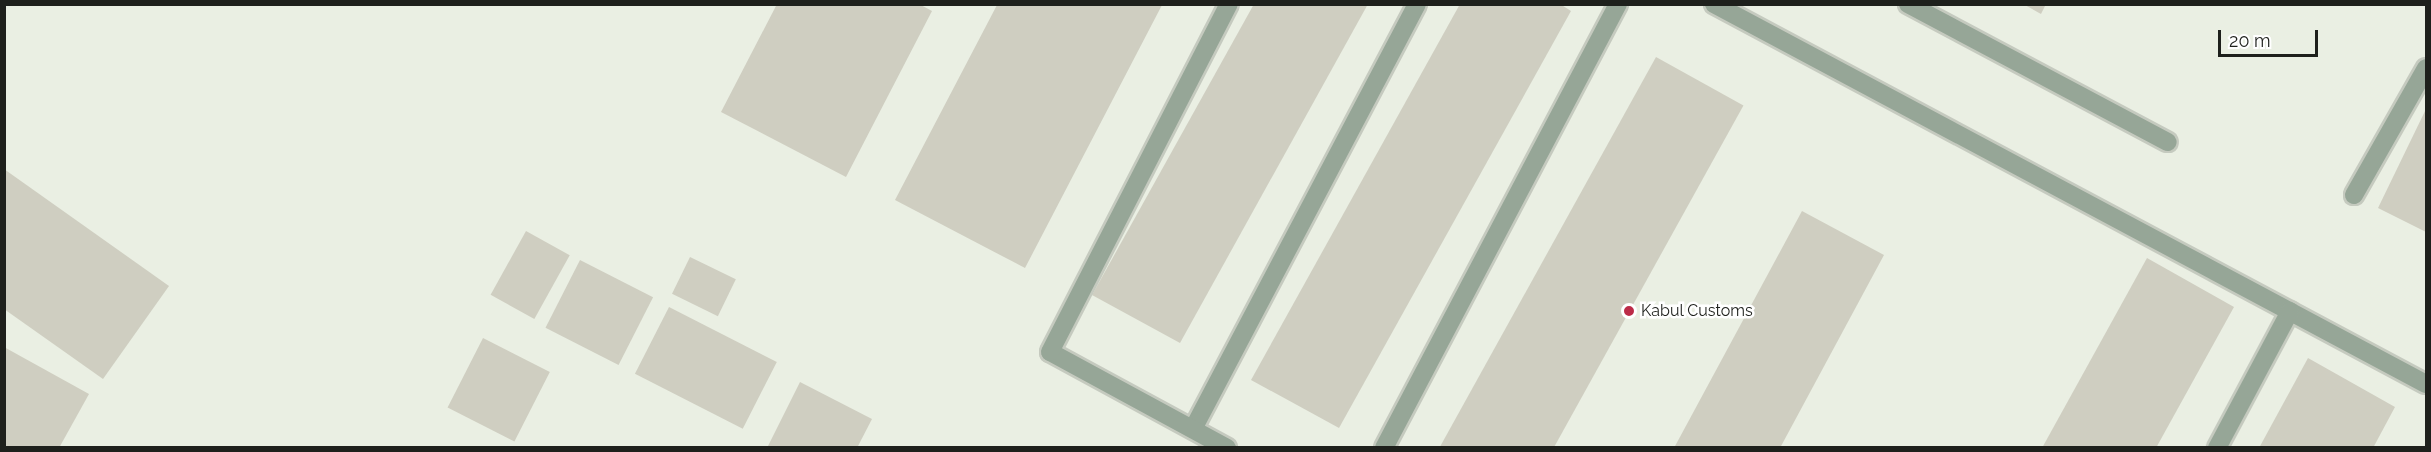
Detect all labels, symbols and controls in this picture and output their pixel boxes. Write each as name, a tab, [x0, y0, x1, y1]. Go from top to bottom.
scale bar	[2221, 18, 2322, 56]
text: 20 m	[2229, 30, 2271, 51]
place label: Kabul Customs	[1641, 301, 1753, 321]
marker: Kabul Customs	[1622, 304, 1636, 318]

